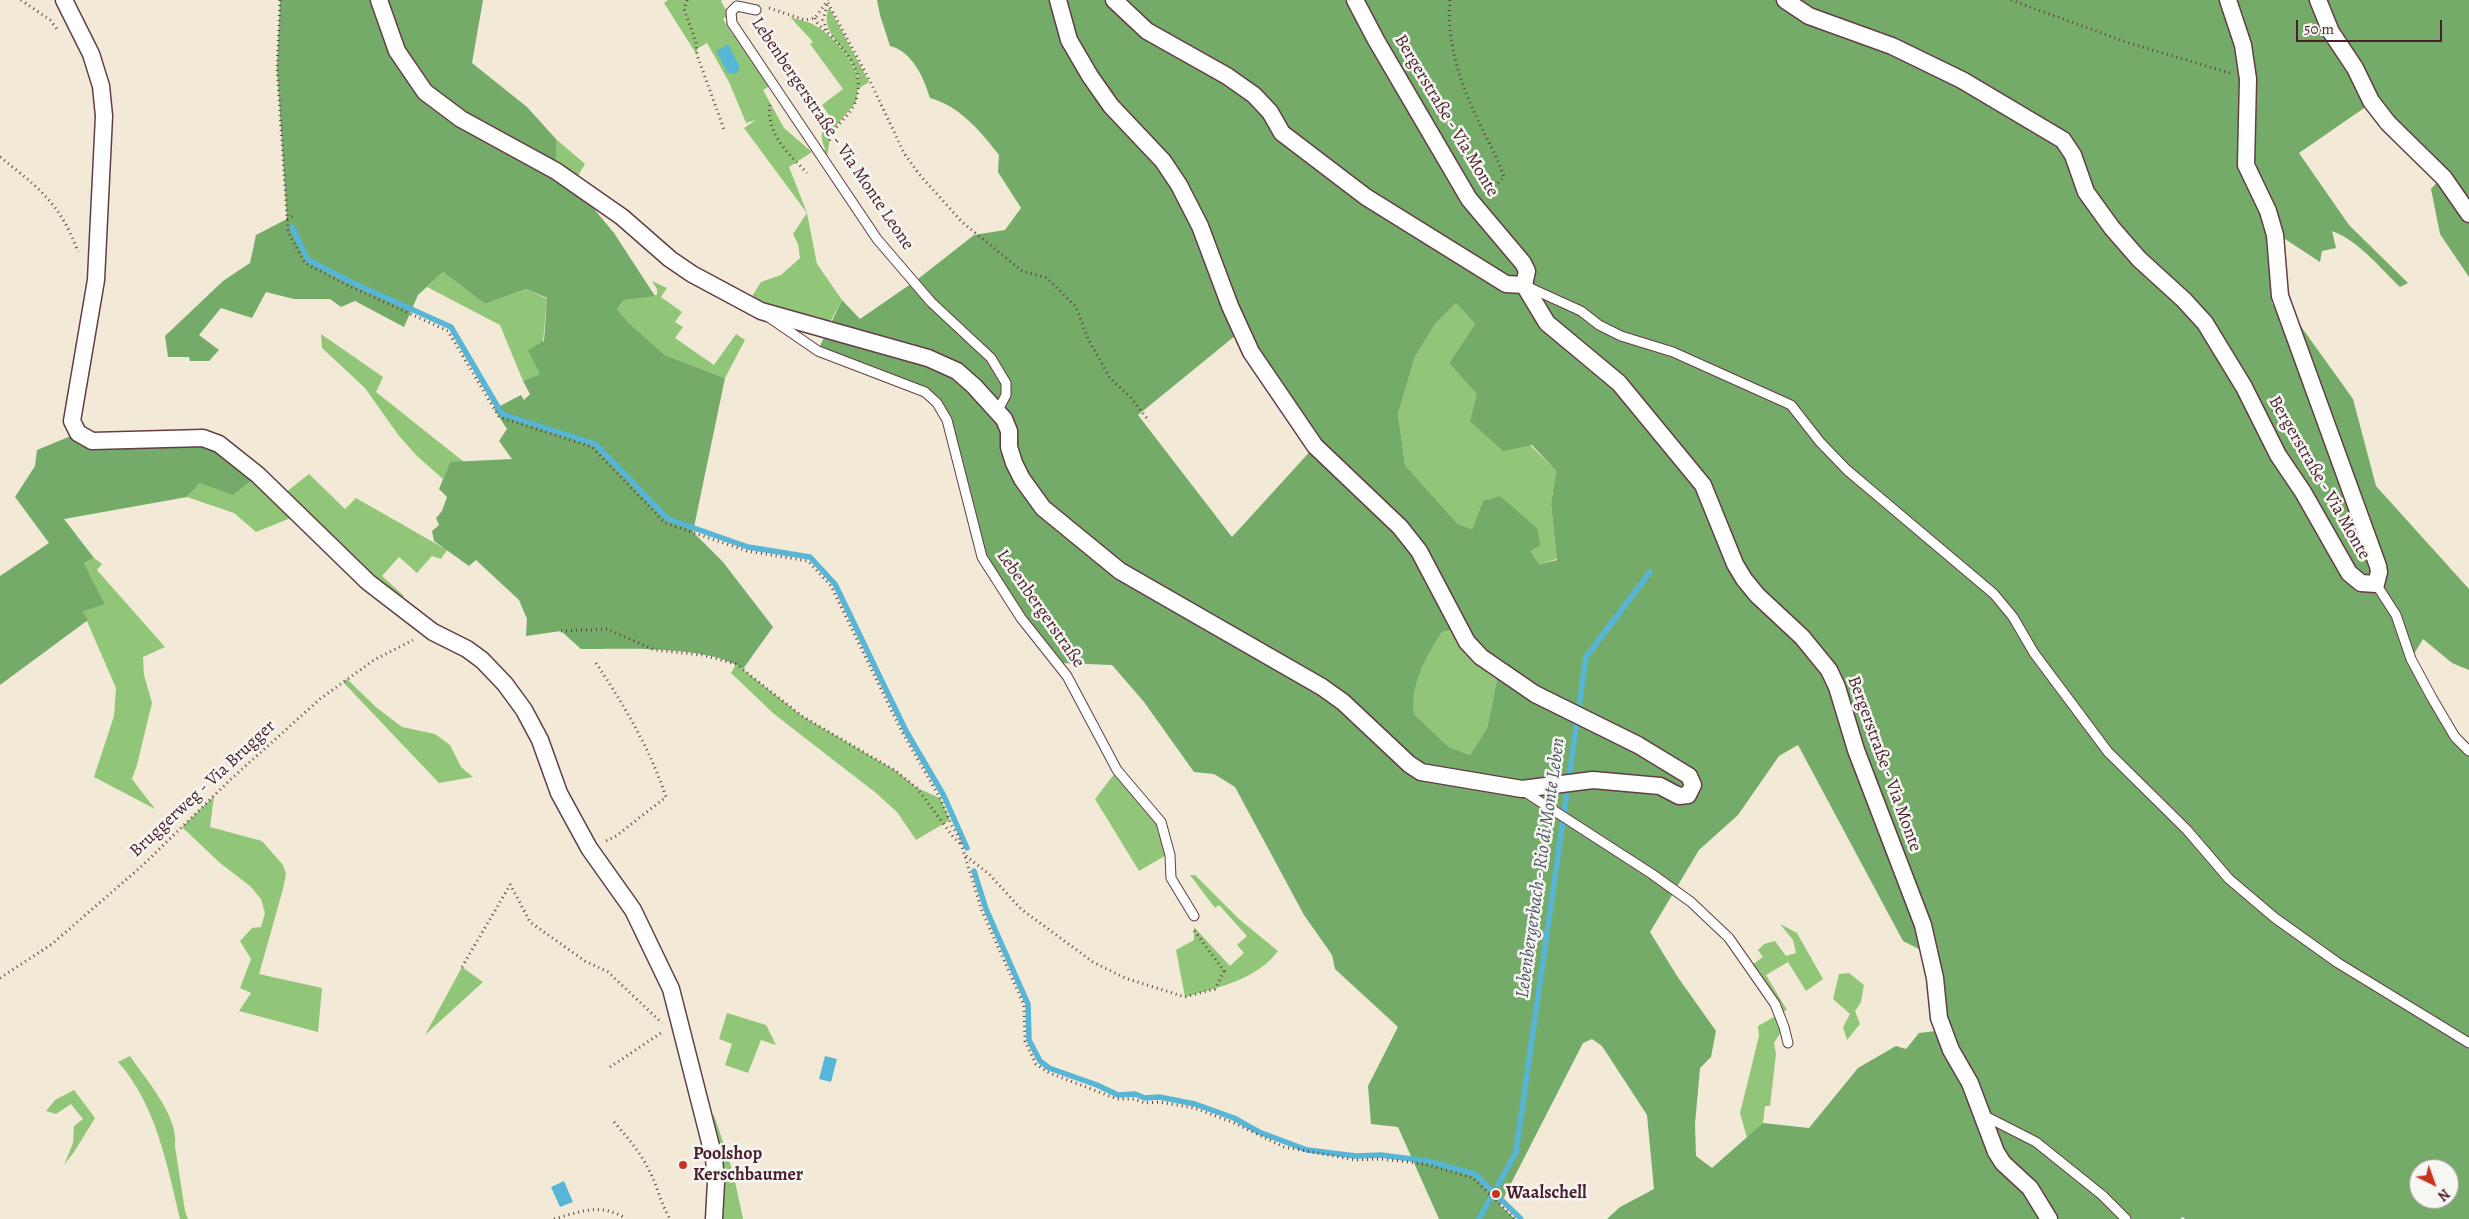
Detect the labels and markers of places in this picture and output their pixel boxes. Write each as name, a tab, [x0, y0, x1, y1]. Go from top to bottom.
place label: Poolshop Kerschbaumer	[693, 1144, 803, 1186]
marker: Poolshop Kerschbaumer	[677, 1159, 689, 1171]
place label: Waalschell	[1506, 1183, 1587, 1205]
marker: Waalschell	[1490, 1188, 1502, 1200]

